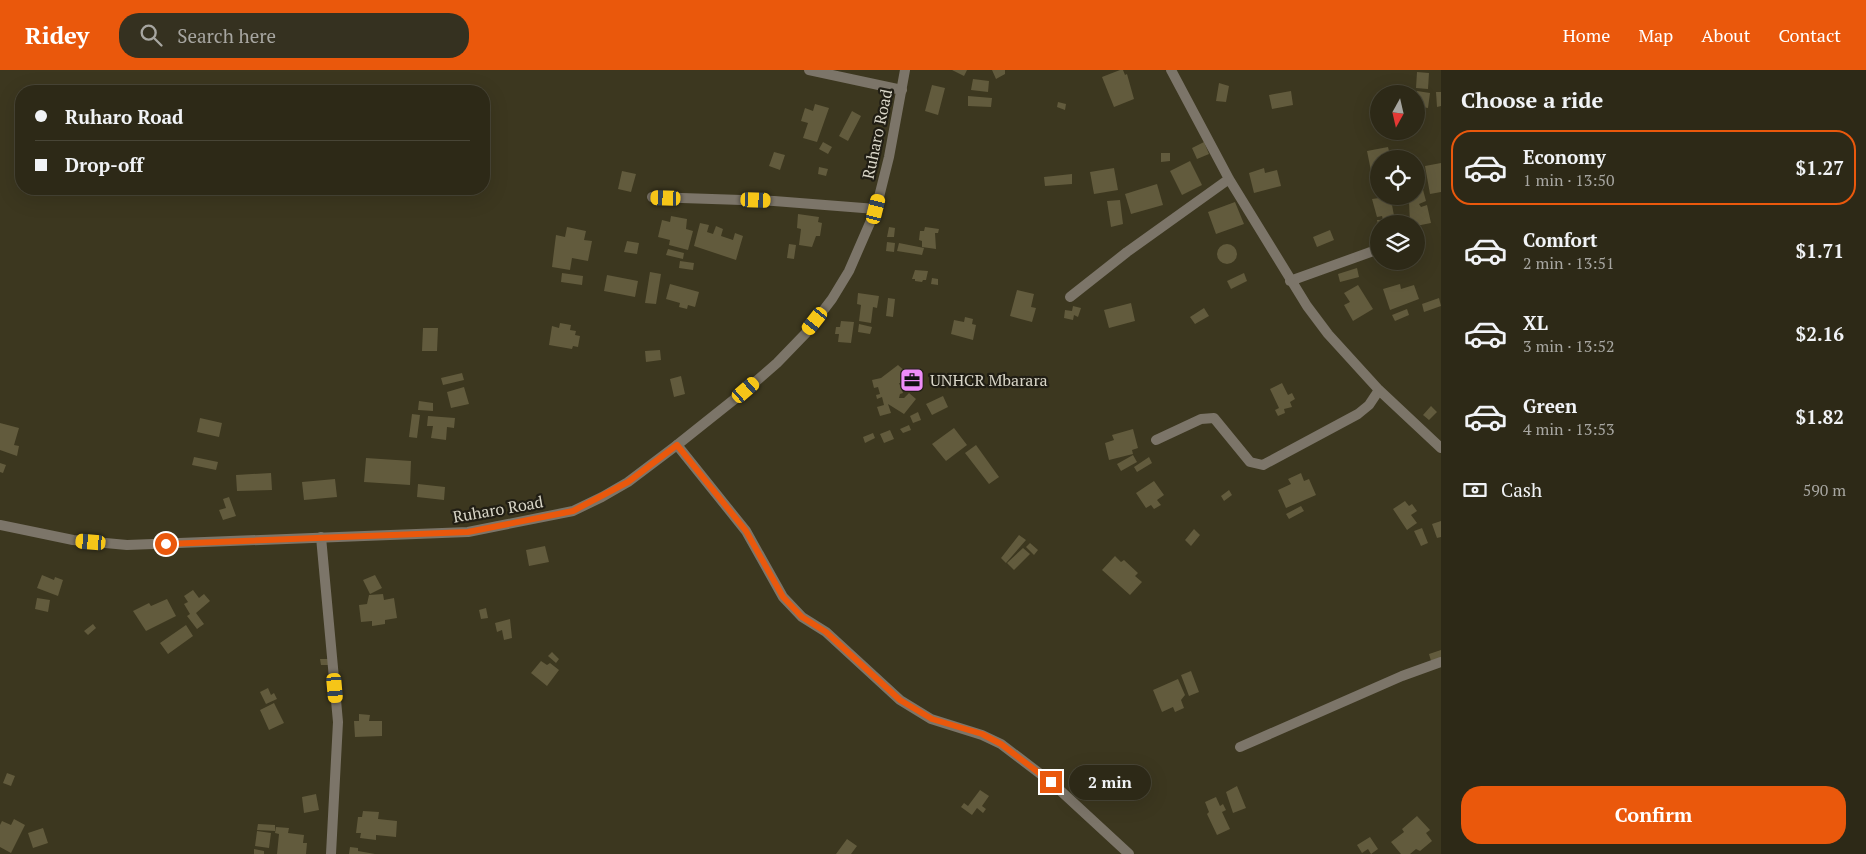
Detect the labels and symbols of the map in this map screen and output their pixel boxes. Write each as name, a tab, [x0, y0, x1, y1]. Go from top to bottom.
north arrow	[1370, 85, 1425, 140]
street label: Ruharo Road	[857, 87, 897, 181]
car	[650, 190, 681, 206]
car	[740, 192, 771, 208]
car	[865, 193, 886, 225]
car	[799, 305, 830, 337]
office icon: UNHCR Mbarara	[899, 367, 925, 393]
place label: UNHCR Mbarara	[930, 369, 1048, 391]
car	[729, 374, 762, 406]
street label: Ruharo Road	[451, 490, 545, 528]
car	[75, 533, 106, 551]
route start	[155, 533, 177, 555]
car	[326, 672, 343, 704]
callout: 2 min	[1068, 764, 1151, 800]
route end	[1040, 771, 1062, 793]

